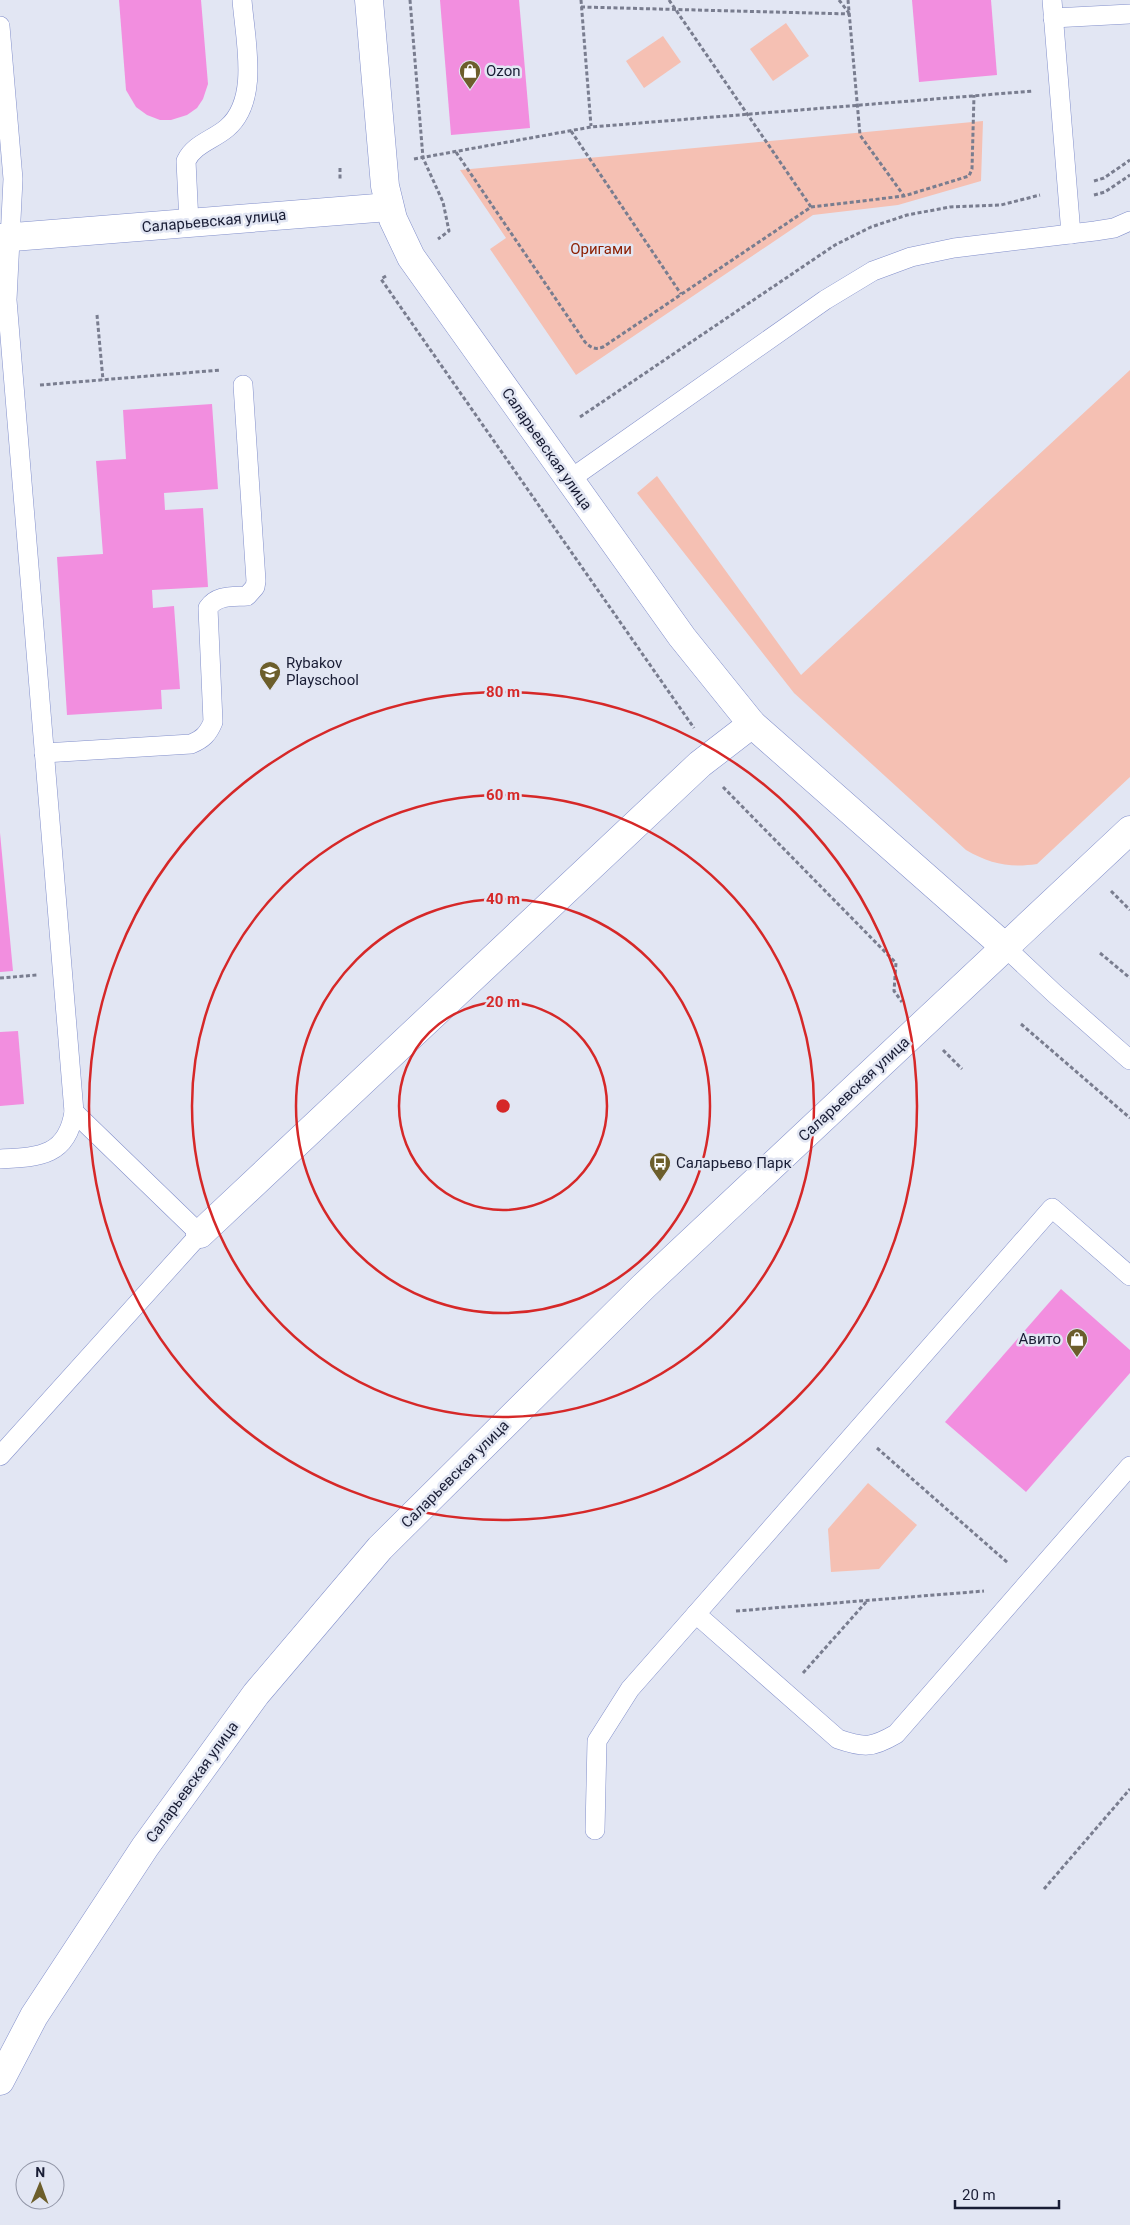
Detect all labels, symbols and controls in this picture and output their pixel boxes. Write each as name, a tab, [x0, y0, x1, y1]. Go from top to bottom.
shop icon: Ozon	[458, 59, 482, 90]
place label: Ozon	[486, 62, 520, 80]
street label: Саларьевская улица	[141, 206, 287, 236]
park label: Оригами	[570, 240, 632, 258]
street label: Саларьевская улица	[498, 384, 596, 514]
place label: Rybakov Playschool	[286, 654, 359, 689]
school or university icon: Rybakov Playschool	[258, 660, 282, 691]
text: 80 m	[486, 683, 520, 701]
text: 60 m	[486, 786, 520, 804]
text: 40 m	[486, 890, 520, 908]
text: 20 m	[486, 993, 520, 1011]
street label: Саларьевская улица	[795, 1033, 913, 1145]
centre of rings	[494, 1097, 512, 1115]
bus stop icon: Саларьево Парк	[648, 1151, 672, 1182]
place label: Саларьево Парк	[676, 1154, 792, 1172]
shop icon: Авито	[1065, 1327, 1089, 1358]
place label: Авито	[1019, 1330, 1061, 1348]
street label: Саларьевская улица	[397, 1416, 513, 1532]
street label: Саларьевская улица	[142, 1718, 242, 1846]
north arrow	[15, 2160, 65, 2210]
text: N	[35, 2164, 45, 2180]
scale bar	[955, 2178, 1059, 2210]
text: 20 m	[962, 2186, 996, 2204]

